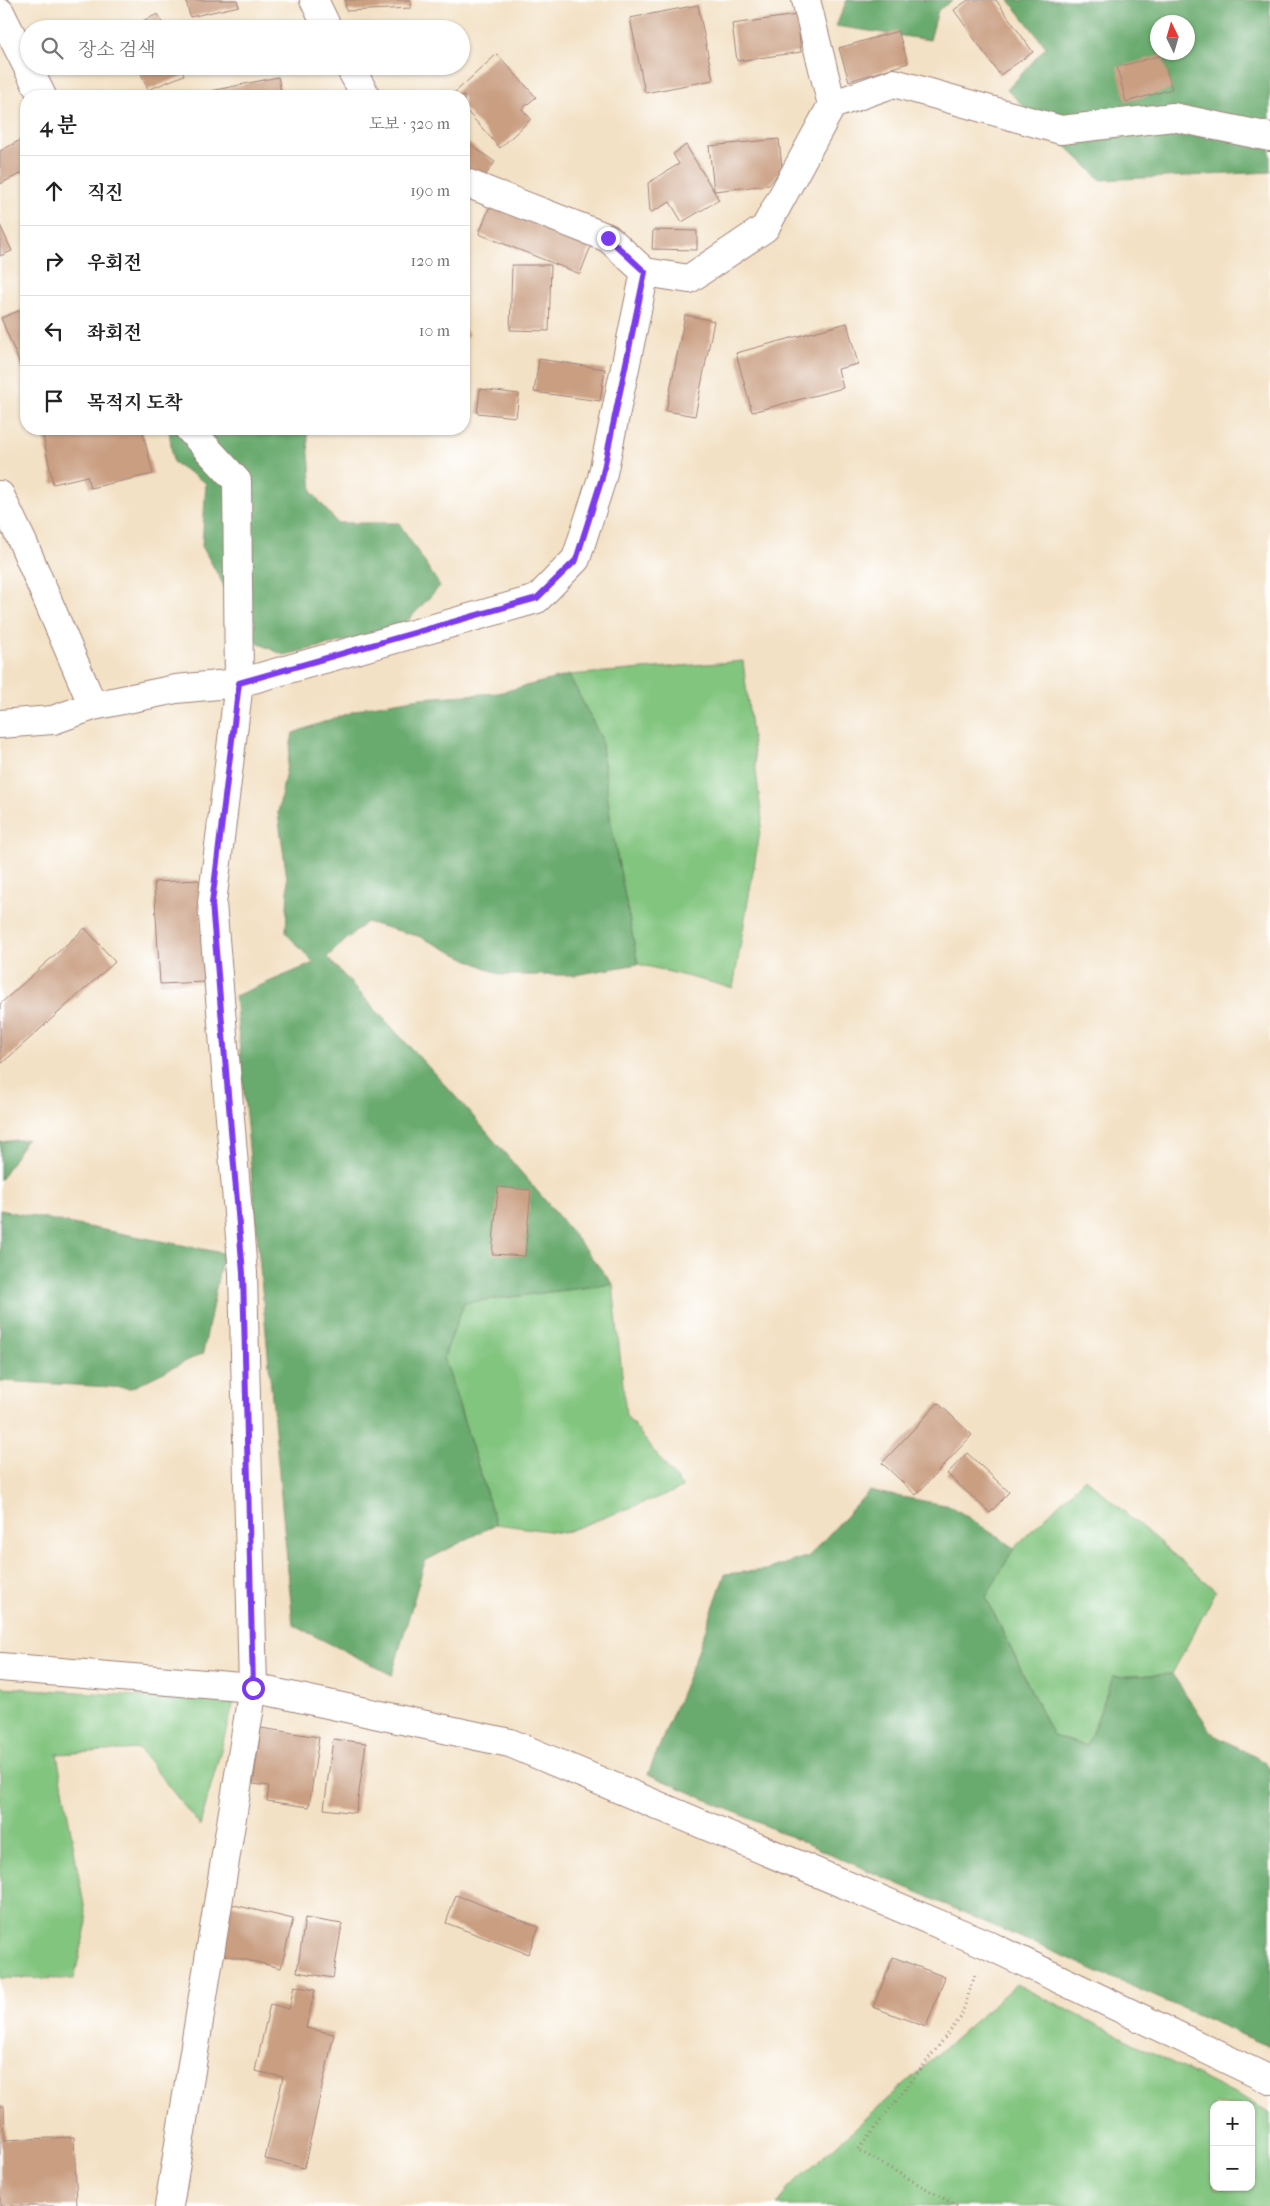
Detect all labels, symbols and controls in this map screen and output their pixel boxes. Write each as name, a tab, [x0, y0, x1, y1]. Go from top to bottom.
north arrow	[1150, 15, 1195, 60]
search box	[20, 20, 470, 75]
icon: search	[38, 34, 66, 62]
text: 장소 검색	[78, 39, 156, 61]
text: 4 분	[40, 113, 77, 137]
text: 도보 · 320 m	[369, 114, 450, 133]
icon: ahead	[40, 177, 68, 205]
text: 190 m	[410, 181, 450, 200]
text: 직진	[87, 182, 124, 204]
route end	[597, 227, 620, 250]
icon: right	[40, 247, 68, 275]
text: 120 m	[411, 251, 450, 270]
text: 우회전	[87, 252, 142, 274]
icon: left	[40, 317, 68, 345]
text: 10 m	[419, 321, 450, 340]
text: 좌회전	[87, 322, 142, 344]
icon: arrive	[40, 387, 68, 415]
text: 목적지 도착	[87, 392, 183, 414]
route start	[242, 1677, 265, 1700]
map controls	[1210, 2101, 1255, 2191]
button: +	[1210, 2101, 1255, 2146]
button: −	[1210, 2146, 1255, 2191]

